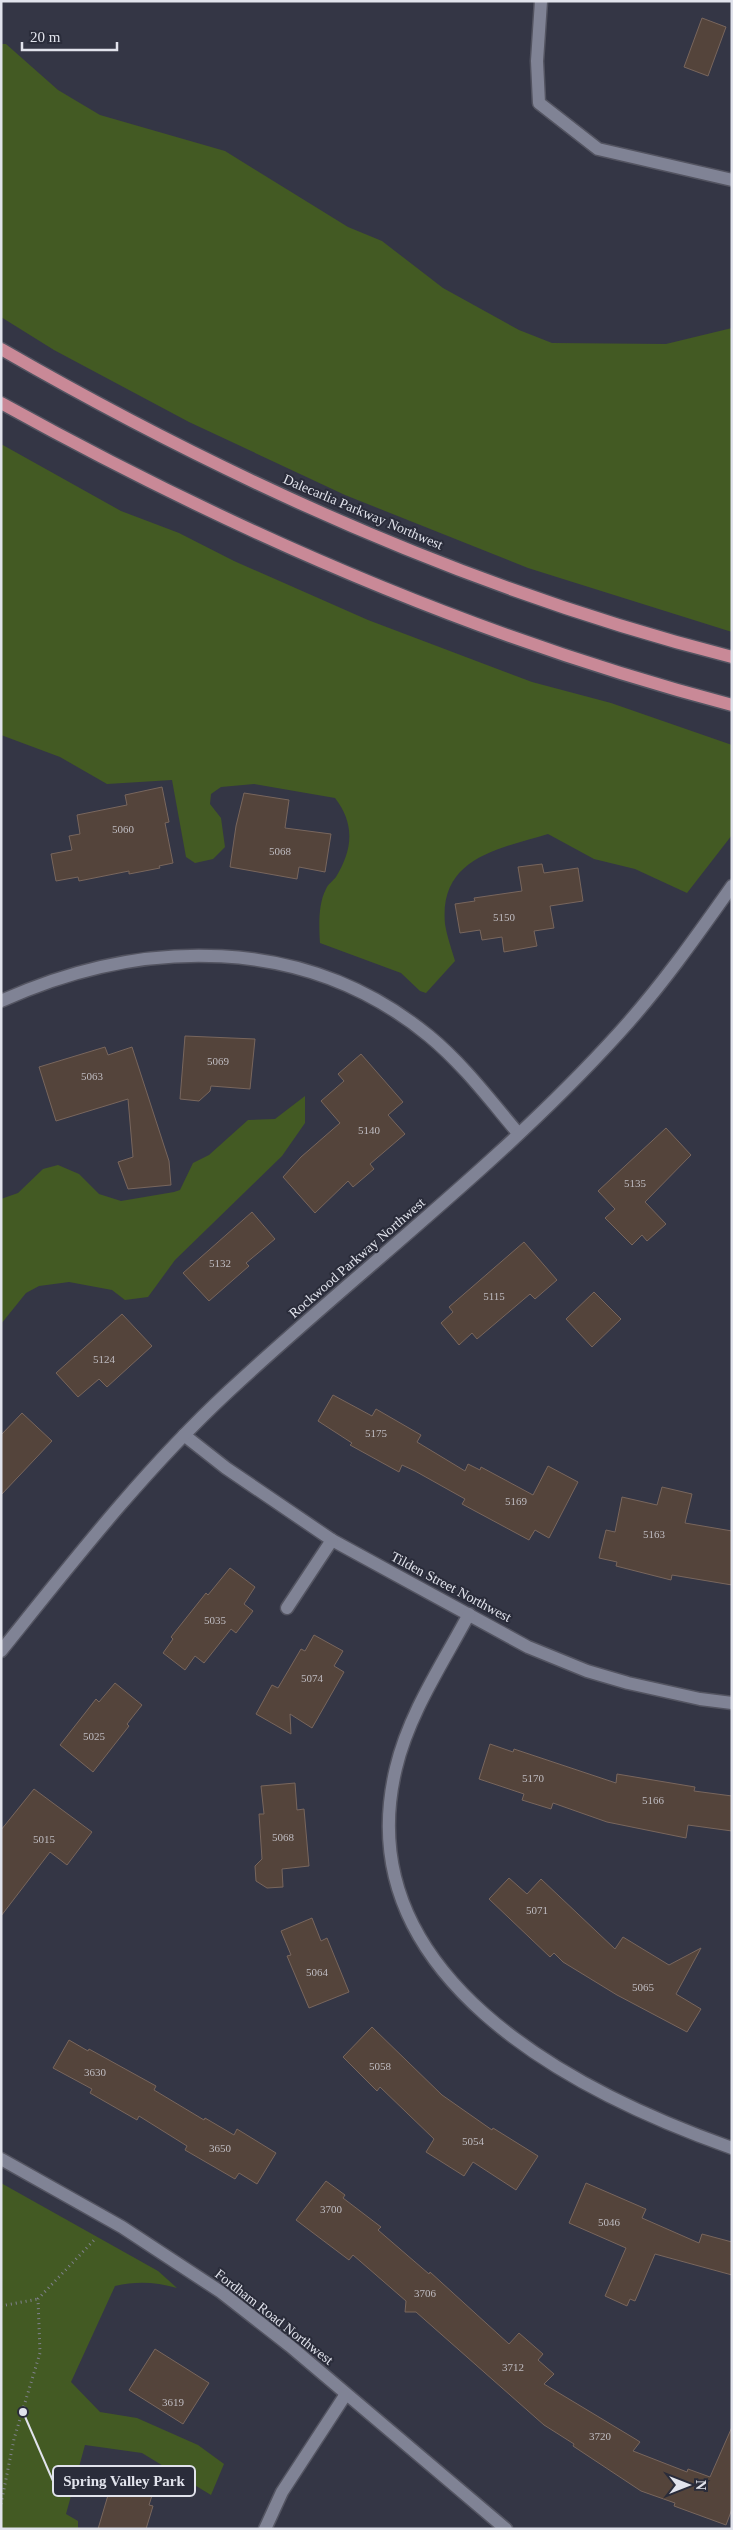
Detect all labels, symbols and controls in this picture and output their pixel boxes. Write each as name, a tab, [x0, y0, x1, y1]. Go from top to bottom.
scale bar	[22, 20, 118, 52]
text: 20 m	[30, 29, 61, 45]
street label: Dalecarlia Parkway Northwest	[281, 472, 445, 553]
house number: 5060	[112, 823, 135, 835]
house number: 5068	[269, 845, 292, 857]
house number: 5150	[493, 911, 516, 923]
house number: 5069	[207, 1055, 230, 1067]
house number: 5063	[81, 1070, 104, 1082]
house number: 5140	[358, 1124, 381, 1136]
house number: 5135	[624, 1177, 647, 1189]
street label: Rockwood Parkway Northwest	[286, 1195, 428, 1321]
house number: 5132	[209, 1257, 231, 1269]
house number: 5115	[483, 1290, 505, 1302]
house number: 5124	[93, 1353, 116, 1365]
house number: 5175	[365, 1427, 388, 1439]
house number: 5169	[505, 1495, 528, 1507]
house number: 5163	[643, 1528, 666, 1540]
street label: Tilden Street Northwest	[388, 1549, 514, 1625]
house number: 5035	[204, 1614, 227, 1626]
house number: 5074	[301, 1672, 324, 1684]
house number: 5025	[83, 1730, 106, 1742]
house number: 5170	[522, 1772, 545, 1784]
house number: 5166	[642, 1794, 665, 1806]
house number: 5068	[272, 1831, 295, 1843]
house number: 5015	[33, 1833, 56, 1845]
house number: 5071	[526, 1904, 548, 1916]
house number: 5064	[306, 1966, 329, 1978]
house number: 5065	[632, 1981, 655, 1993]
house number: 5058	[369, 2060, 392, 2072]
house number: 3630	[84, 2066, 107, 2078]
house number: 5054	[462, 2135, 485, 2147]
house number: 3650	[209, 2142, 232, 2154]
house number: 3700	[320, 2203, 343, 2215]
house number: 5046	[598, 2216, 621, 2228]
street label: Fordham Road Northwest	[212, 2266, 336, 2368]
house number: 3706	[414, 2287, 437, 2299]
house number: 3712	[502, 2361, 524, 2373]
house number: 3619	[162, 2396, 185, 2408]
house number: 3720	[589, 2430, 612, 2442]
north arrow	[663, 2460, 713, 2510]
callout: Spring Valley Park	[53, 2466, 195, 2496]
text: Spring Valley Park	[63, 2473, 185, 2489]
text: N	[693, 2480, 708, 2490]

